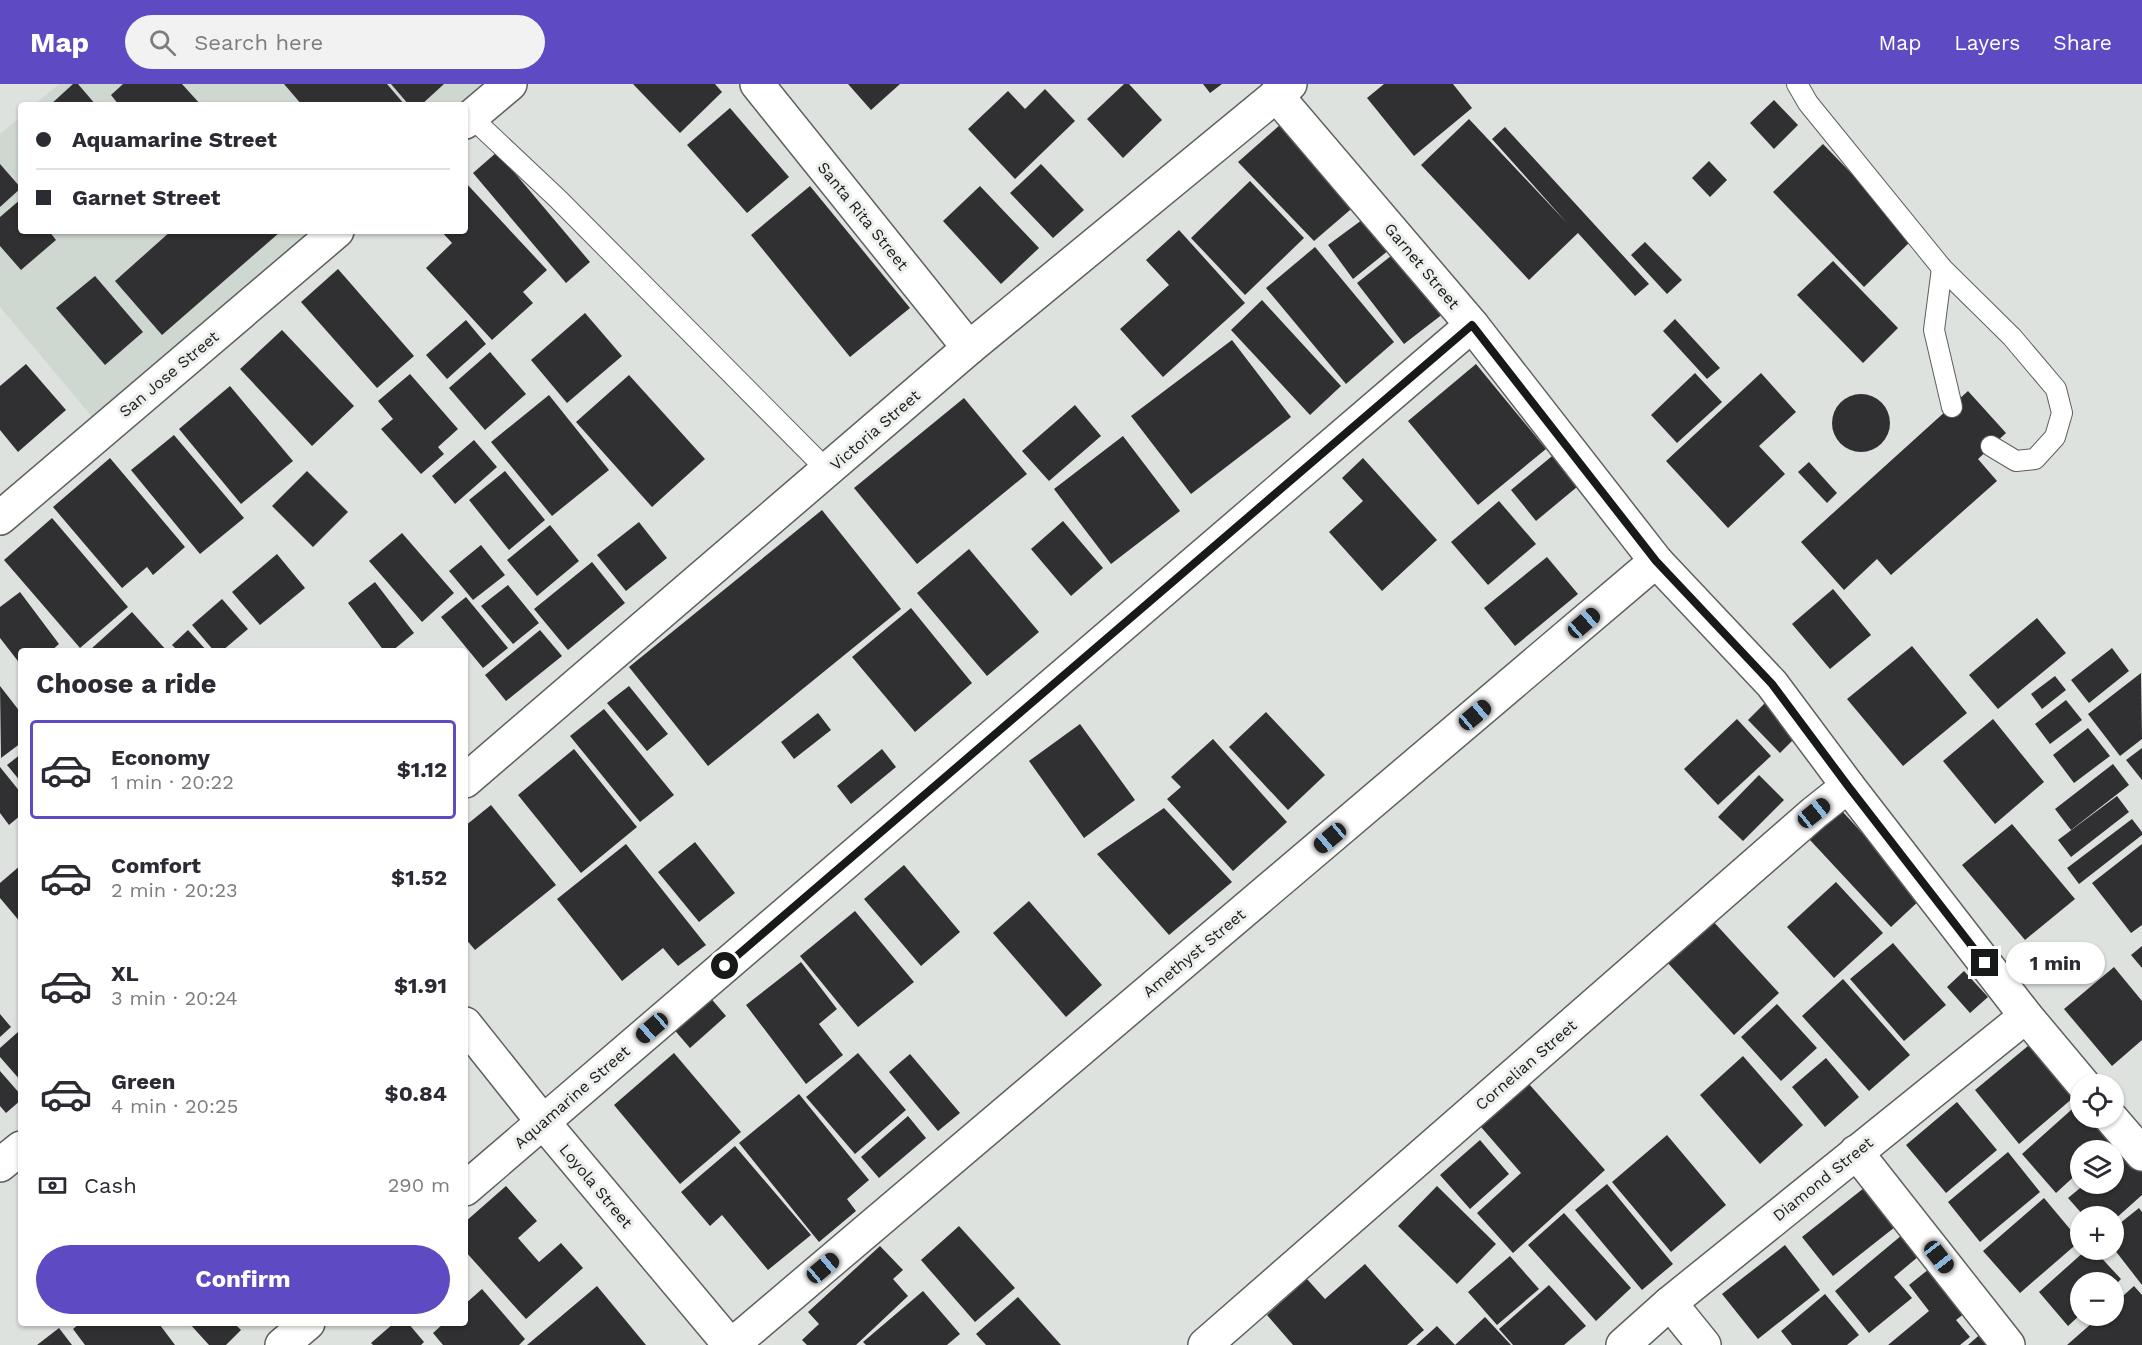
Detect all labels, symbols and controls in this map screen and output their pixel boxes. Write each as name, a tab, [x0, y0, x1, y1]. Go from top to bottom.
search box	[125, 15, 545, 69]
text: Map	[30, 26, 89, 59]
icon: search	[146, 26, 179, 59]
text: Search here	[194, 30, 323, 55]
text: Map	[1878, 30, 1921, 55]
text: Layers	[1954, 30, 2020, 55]
text: Share	[2053, 30, 2112, 55]
text: Aquamarine Street	[72, 127, 277, 152]
street label: Santa Rita Street	[814, 158, 913, 274]
text: Garnet Street	[72, 185, 220, 210]
street label: Garnet Street	[1381, 219, 1464, 313]
street label: San Jose Street	[115, 327, 223, 421]
street label: Victoria Street	[826, 386, 924, 474]
car	[1565, 604, 1603, 642]
text: Choose a ride	[36, 668, 216, 700]
car	[1455, 697, 1495, 733]
icon: car	[39, 743, 93, 797]
text: Economy	[111, 745, 210, 770]
text: $1.12	[397, 757, 447, 782]
text: 1 min · 20:22	[111, 770, 234, 794]
car	[1794, 795, 1834, 831]
car	[1310, 820, 1350, 856]
icon: car	[39, 851, 93, 905]
text: Comfort	[111, 853, 201, 878]
text: $1.52	[391, 865, 447, 890]
text: 2 min · 20:23	[111, 878, 238, 902]
street label: Amethyst Street	[1139, 904, 1249, 1001]
callout: 1 min	[2006, 942, 2105, 984]
route end	[1971, 949, 1998, 976]
text: 1 min	[2030, 951, 2081, 975]
route start	[711, 952, 738, 979]
icon: car	[39, 959, 93, 1013]
text: XL	[111, 961, 139, 986]
text: $1.91	[394, 973, 447, 998]
text: 3 min · 20:24	[111, 986, 238, 1010]
car	[633, 1009, 671, 1047]
street label: Cornelian Street	[1471, 1016, 1581, 1114]
street label: Aquamarine Street	[510, 1041, 634, 1152]
icon: car	[39, 1067, 93, 1121]
text: Green	[111, 1069, 175, 1094]
map controls	[2070, 1074, 2124, 1326]
button: locate	[2070, 1074, 2124, 1128]
text: $0.84	[385, 1081, 447, 1106]
text: 4 min · 20:25	[111, 1094, 238, 1118]
street label: Diamond Street	[1769, 1133, 1877, 1225]
street label: Loyola Street	[555, 1140, 637, 1232]
button: layers	[2070, 1140, 2124, 1194]
icon: cash	[36, 1169, 69, 1202]
text: Cash	[84, 1173, 137, 1198]
text: 290 m	[388, 1173, 450, 1197]
button: +	[2070, 1206, 2124, 1260]
car	[1921, 1237, 1957, 1277]
button: Confirm	[36, 1245, 450, 1314]
car	[803, 1250, 843, 1286]
button: −	[2070, 1272, 2124, 1326]

